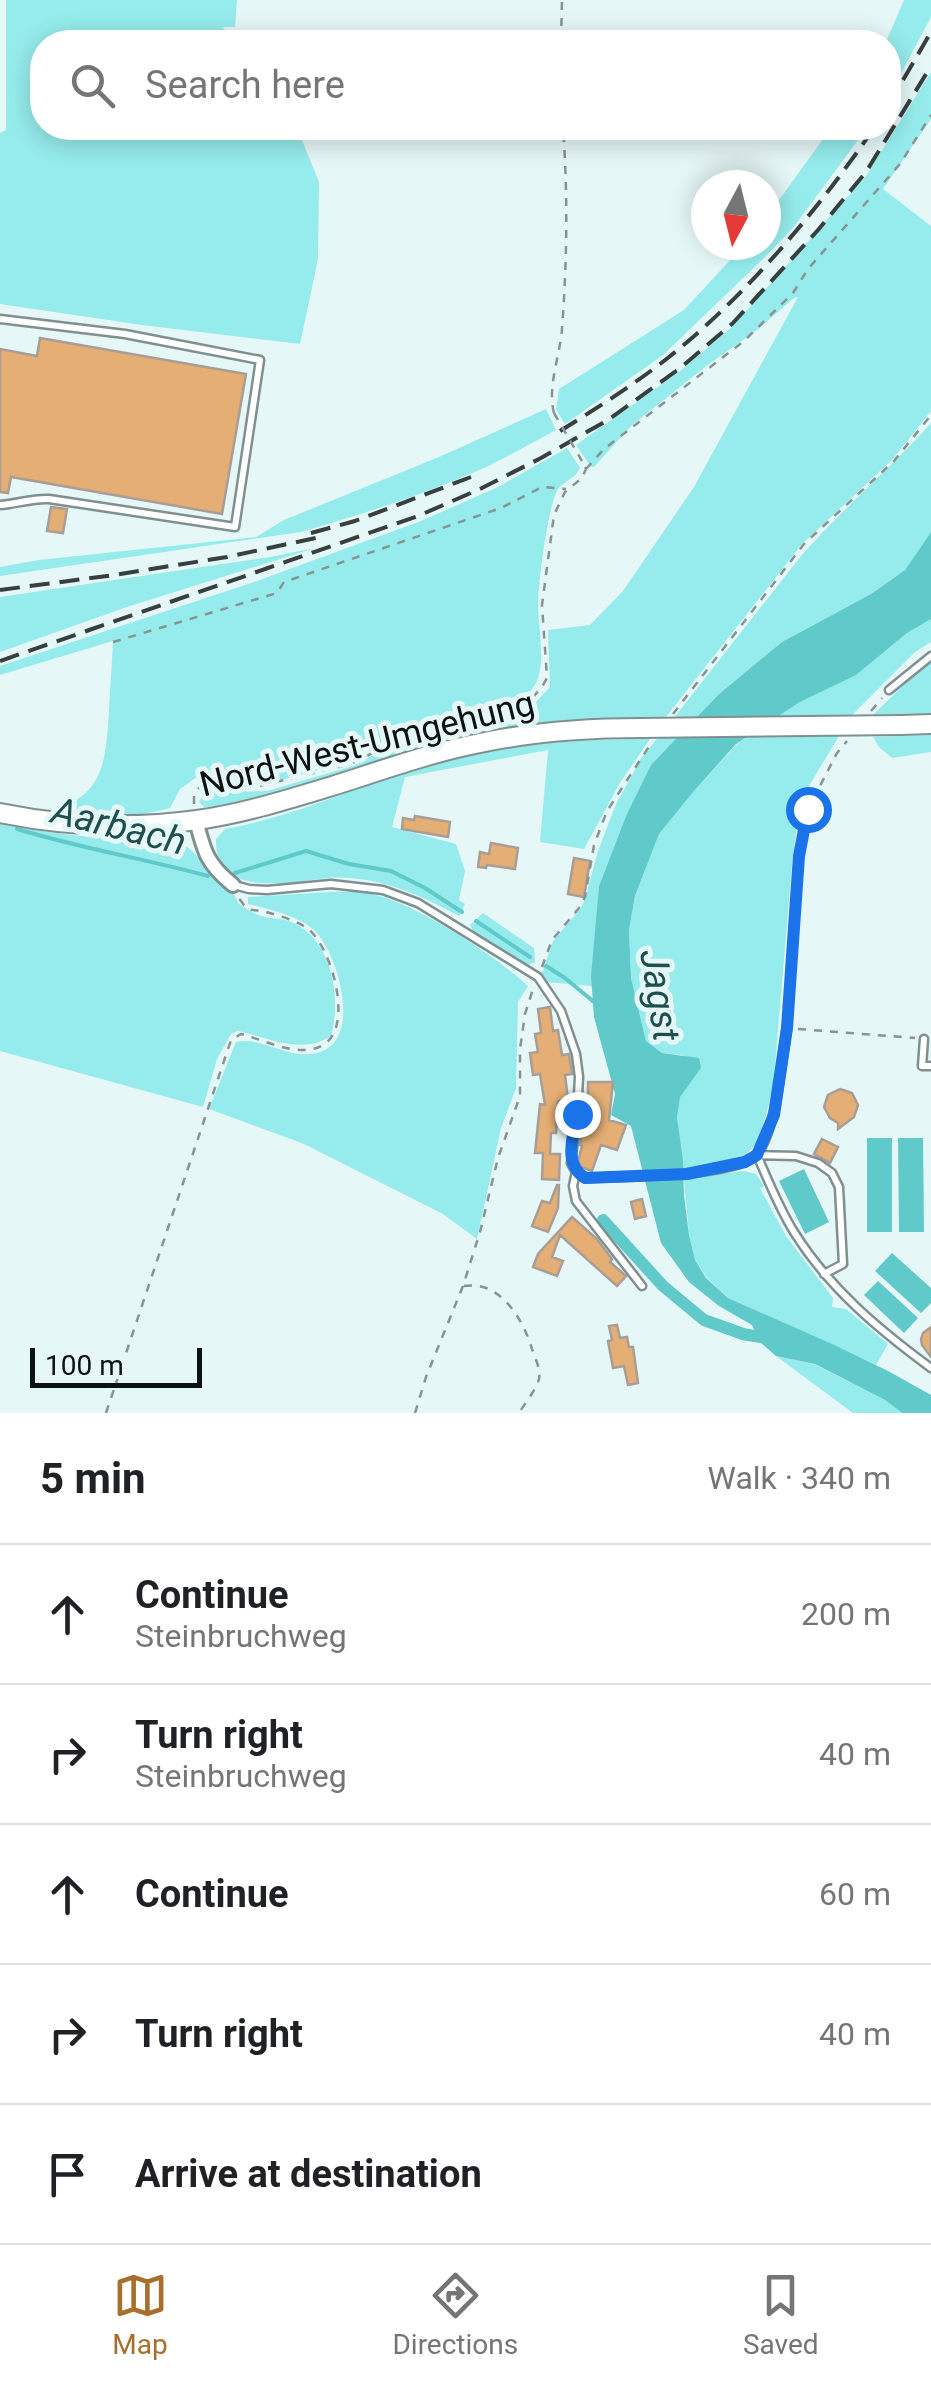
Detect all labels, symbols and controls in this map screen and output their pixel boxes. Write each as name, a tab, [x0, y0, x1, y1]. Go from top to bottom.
search box	[30, 30, 901, 140]
icon: search	[65, 58, 120, 113]
text: Search here	[145, 63, 345, 107]
north arrow	[691, 170, 781, 260]
street label: Nord-West-Umgehung	[195, 683, 539, 805]
route start	[786, 787, 832, 833]
water label: Aarbach	[45, 788, 191, 864]
water label: Jagst	[631, 946, 689, 1045]
route end	[555, 1092, 601, 1138]
scale bar	[30, 1343, 202, 1388]
text: 100 m	[45, 1349, 124, 1382]
text: 5 min	[40, 1454, 146, 1503]
text: Walk · 340 m	[708, 1459, 891, 1497]
text: Continue	[135, 1573, 289, 1617]
icon: ahead	[40, 1587, 95, 1642]
text: 200 m	[801, 1595, 891, 1633]
text: Steinbruchweg	[135, 1617, 347, 1655]
text: Turn right	[135, 1713, 303, 1757]
icon: right	[40, 1727, 95, 1782]
text: 40 m	[819, 1735, 891, 1773]
text: Steinbruchweg	[135, 1757, 347, 1795]
icon: ahead	[40, 1867, 95, 1922]
text: Continue	[135, 1872, 289, 1916]
text: 60 m	[819, 1875, 891, 1913]
icon: right	[40, 2007, 95, 2062]
text: Turn right	[135, 2012, 303, 2056]
text: 40 m	[819, 2015, 891, 2053]
icon: arrive	[40, 2147, 95, 2202]
text: Arrive at destination	[135, 2152, 482, 2196]
tab: Map	[112, 2268, 168, 2361]
tab: Directions	[392, 2268, 518, 2361]
tab: Saved	[743, 2268, 819, 2361]

